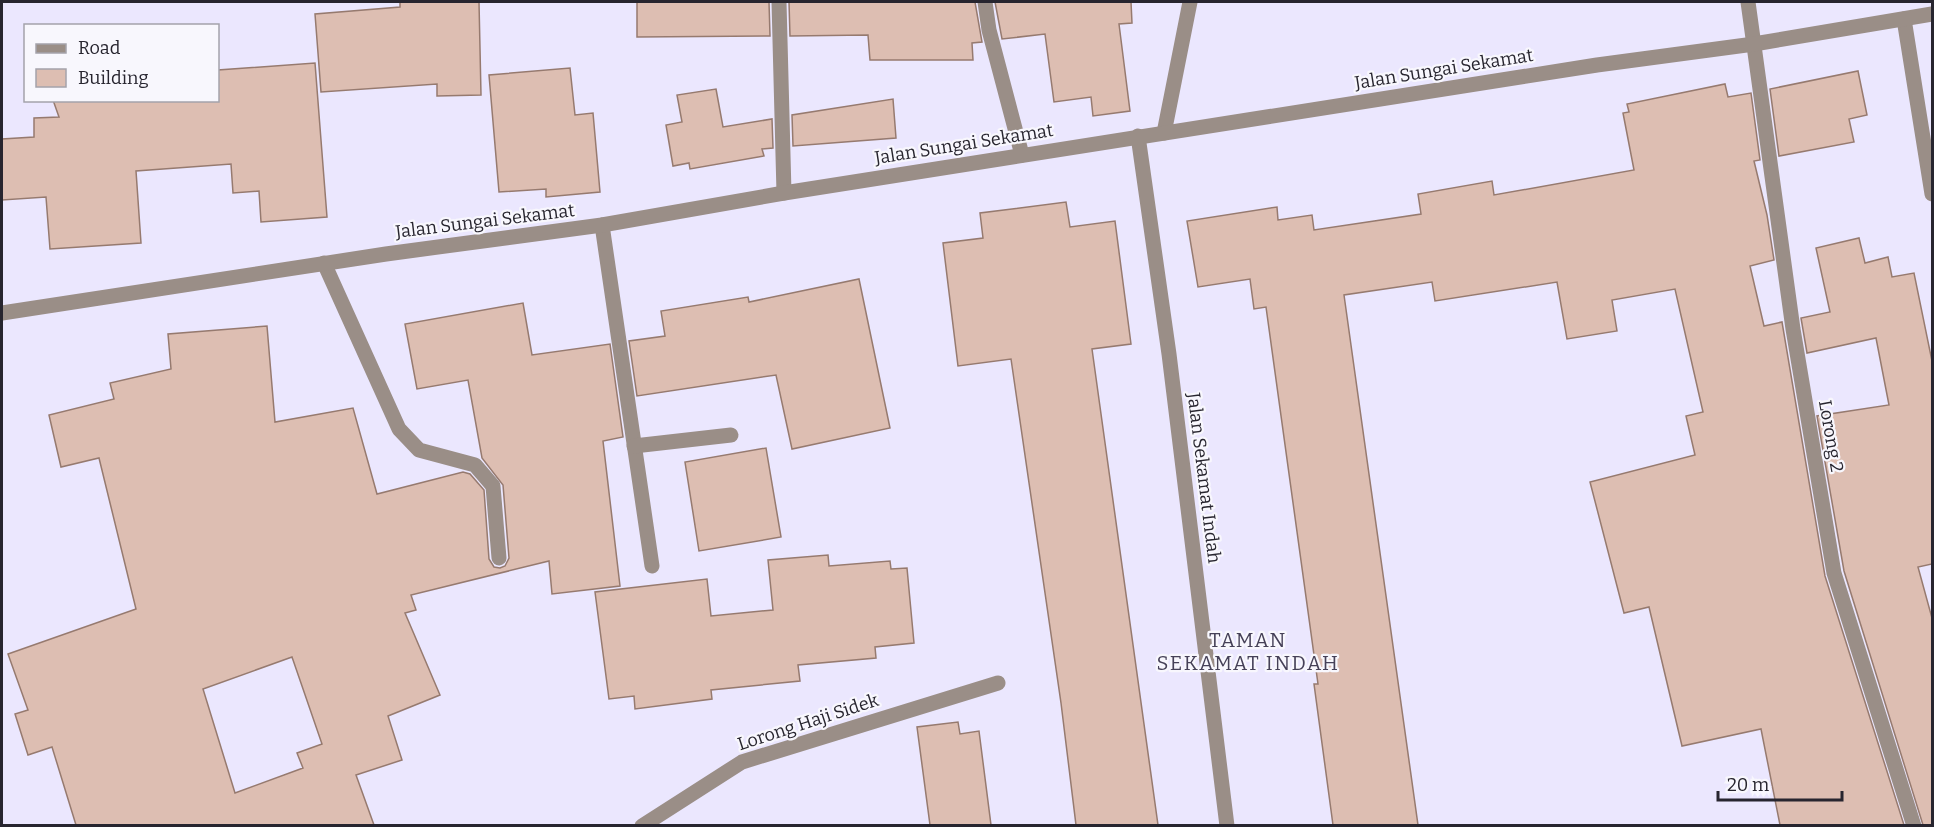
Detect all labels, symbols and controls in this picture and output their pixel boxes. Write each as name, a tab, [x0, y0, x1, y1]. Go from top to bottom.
legend	[24, 24, 219, 102]
text: Road	[78, 37, 121, 59]
street label: Jalan Sungai Sekamat	[1352, 44, 1535, 94]
text: Building	[78, 67, 149, 89]
street label: Jalan Sungai Sekamat	[872, 119, 1055, 169]
street label: Jalan Sungai Sekamat	[393, 199, 576, 243]
street label: Jalan Sekamat Indah	[1183, 391, 1225, 564]
street label: Lorong 2	[1814, 398, 1848, 474]
district label: TAMAN SEKAMAT INDAH	[1157, 628, 1339, 675]
street label: Lorong Haji Sidek	[735, 689, 882, 755]
scale bar	[1718, 764, 1842, 802]
text: 20 m	[1727, 774, 1769, 796]

